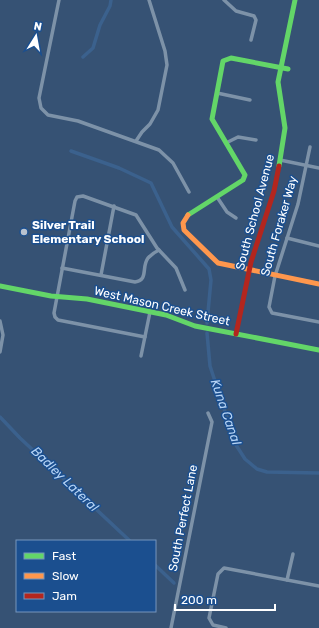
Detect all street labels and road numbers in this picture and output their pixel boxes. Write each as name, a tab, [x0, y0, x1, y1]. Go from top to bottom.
street label: South School Avenue	[233, 152, 277, 271]
street label: South Foraker Way	[258, 174, 300, 278]
street label: West Mason Creek Street	[93, 284, 231, 328]
street label: South Perfect Lane	[166, 463, 200, 572]

